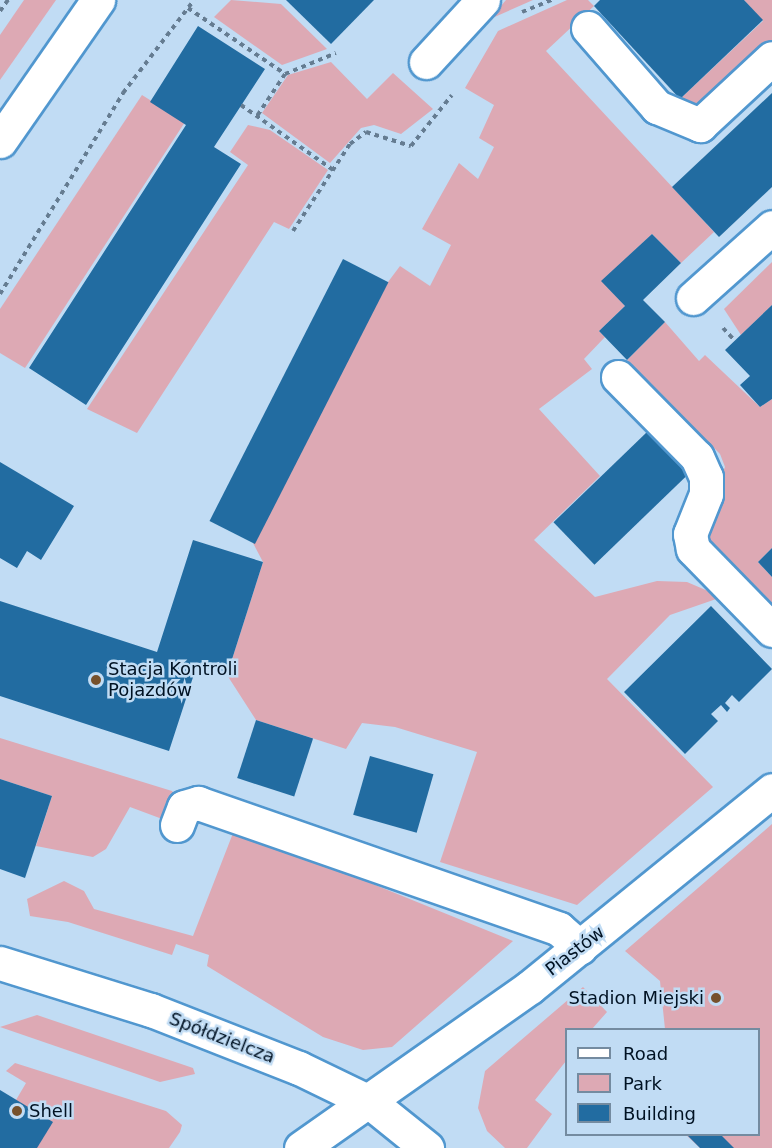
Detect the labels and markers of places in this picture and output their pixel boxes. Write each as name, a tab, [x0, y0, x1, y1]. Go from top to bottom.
place label: Stacja Kontroli Pojazdów	[108, 659, 238, 702]
marker: Stacja Kontroli Pojazdów	[89, 673, 103, 687]
place label: Stadion Miejski	[569, 987, 704, 1009]
marker: Stadion Miejski	[709, 991, 723, 1005]
place label: Shell	[29, 1100, 73, 1122]
marker: Shell	[10, 1104, 24, 1118]

